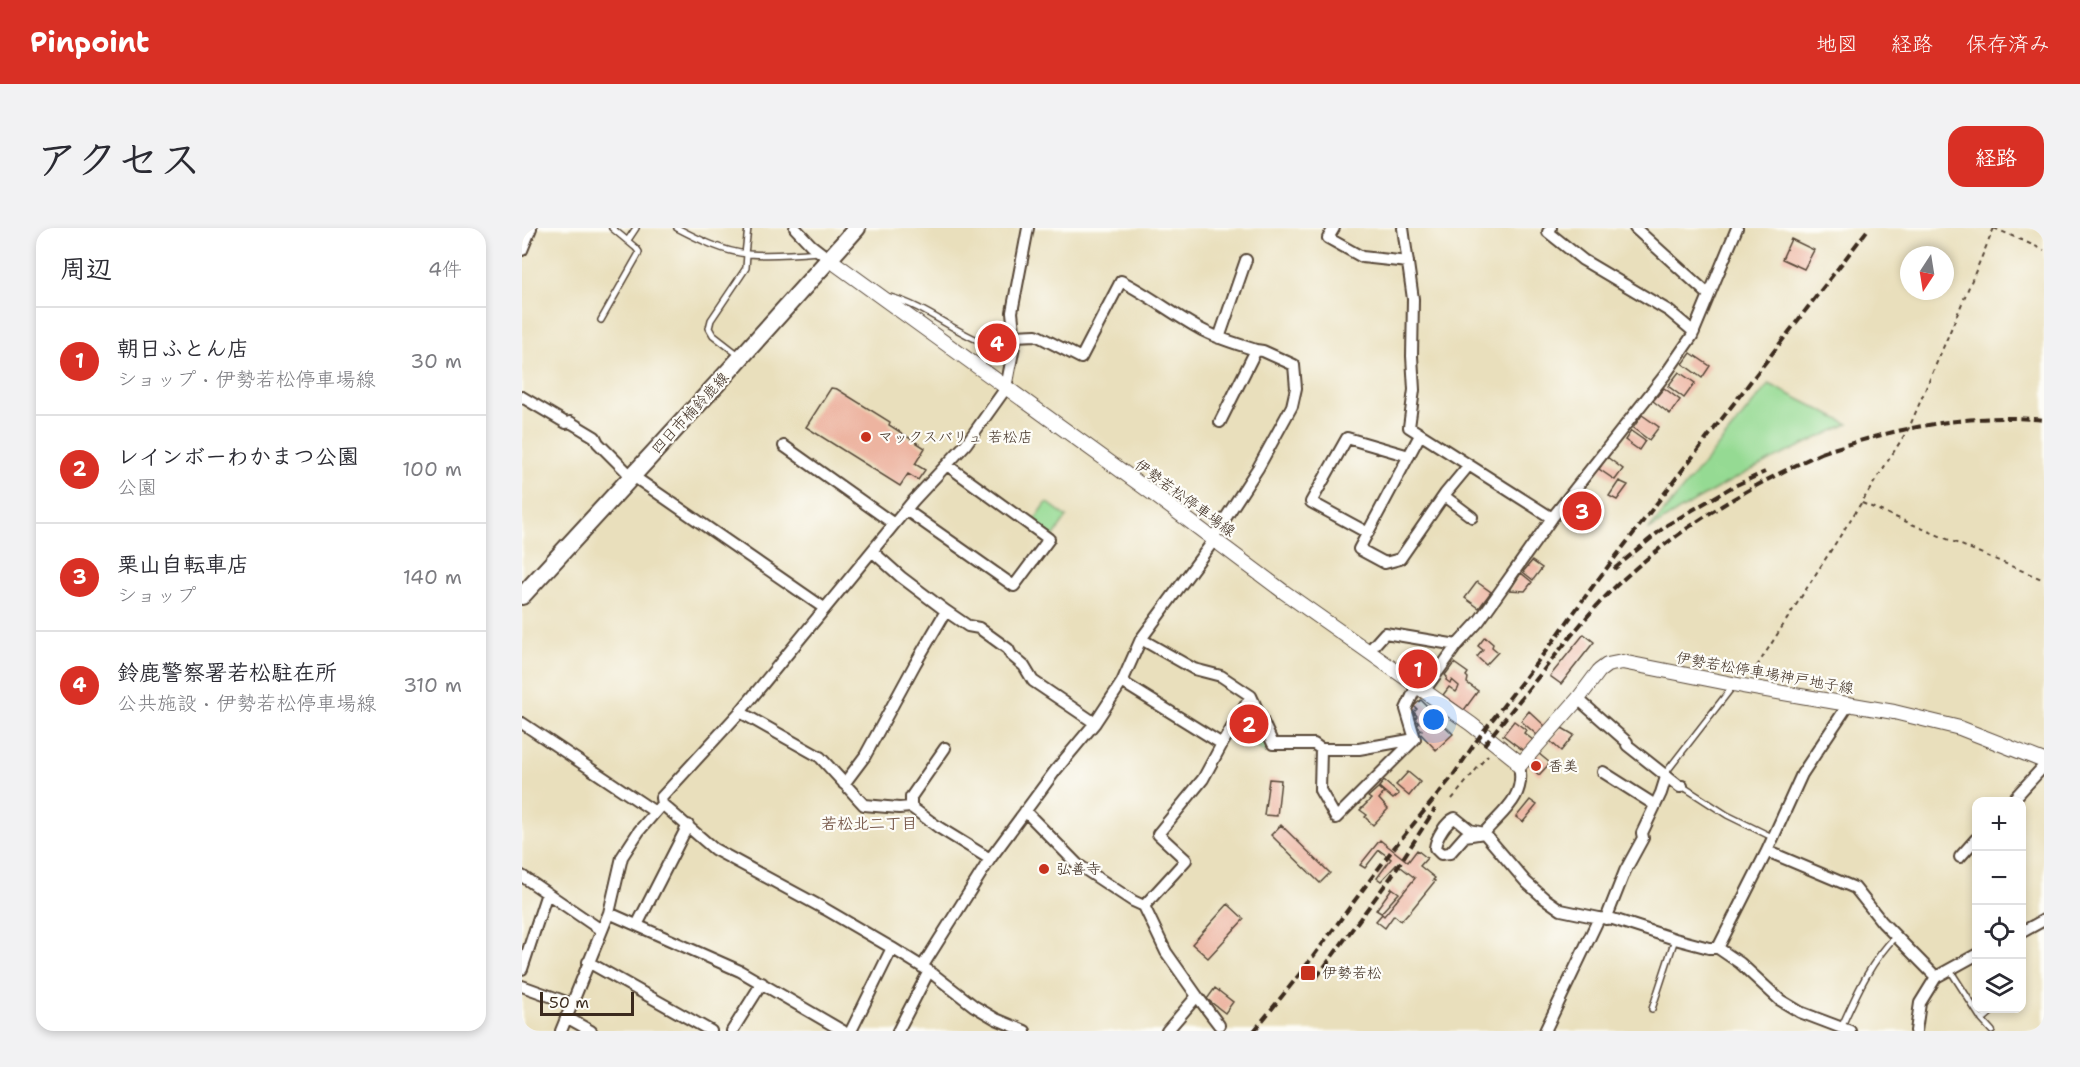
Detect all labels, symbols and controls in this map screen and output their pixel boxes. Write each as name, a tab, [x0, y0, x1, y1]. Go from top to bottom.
text: Pinpoint	[30, 23, 149, 61]
text: 地図	[1816, 30, 1858, 58]
text: 経路	[1891, 30, 1933, 58]
text: 保存済み	[1966, 30, 2050, 58]
button: 経路	[1948, 126, 2044, 187]
text: アクセス	[36, 131, 201, 187]
north arrow	[1900, 246, 1954, 300]
text: 周辺	[60, 251, 112, 286]
text: 4件	[428, 256, 462, 282]
pin: 4	[978, 320, 1016, 366]
text: 朝日ふとん店	[117, 334, 249, 363]
text: 1	[75, 348, 84, 374]
text: 30 m	[410, 348, 462, 374]
text: ショップ · 伊勢若松停車場線	[117, 366, 375, 392]
street label: 四日市楠鈴鹿線	[647, 368, 733, 458]
place label: マックスバリュ 若松店	[878, 427, 1033, 447]
marker: マックスバリュ 若松店	[859, 430, 873, 444]
text: レインボーわかまつ公園	[117, 442, 359, 471]
street label: 伊勢若松停車場線	[1131, 455, 1239, 541]
text: 2	[73, 456, 87, 482]
text: 100 m	[402, 456, 462, 482]
text: 公園	[117, 474, 157, 500]
pin: 3	[1562, 488, 1602, 534]
text: 栗山自転車店	[117, 550, 249, 579]
text: 3	[73, 564, 87, 590]
text: 140 m	[403, 564, 462, 590]
text: ショップ	[117, 582, 196, 608]
pin: 1	[1398, 646, 1438, 692]
street label: 伊勢若松停車場神戸地子線	[1675, 648, 1855, 698]
text: 鈴鹿警察署若松駐在所	[117, 658, 337, 687]
text: 4	[73, 672, 87, 698]
text: 310 m	[403, 672, 462, 698]
text: 公共施設 · 伊勢若松停車場線	[117, 690, 376, 716]
pin: 2	[1230, 702, 1268, 746]
your location	[1419, 705, 1448, 734]
place label: 香美	[1548, 756, 1578, 776]
marker: 香美	[1529, 759, 1543, 773]
map controls	[1972, 797, 2026, 1013]
button: +	[1972, 797, 2026, 851]
district label: 若松北二丁目	[821, 813, 917, 834]
button: −	[1972, 851, 2026, 905]
place label: 弘善寺	[1056, 859, 1101, 879]
marker: 弘善寺	[1037, 862, 1051, 876]
button: locate	[1972, 905, 2026, 959]
button: layers	[1972, 959, 2026, 1013]
place label: 伊勢若松	[1322, 963, 1382, 983]
marker: 伊勢若松	[1299, 964, 1317, 982]
scale bar	[540, 989, 634, 1016]
text: 50 m	[549, 992, 589, 1013]

